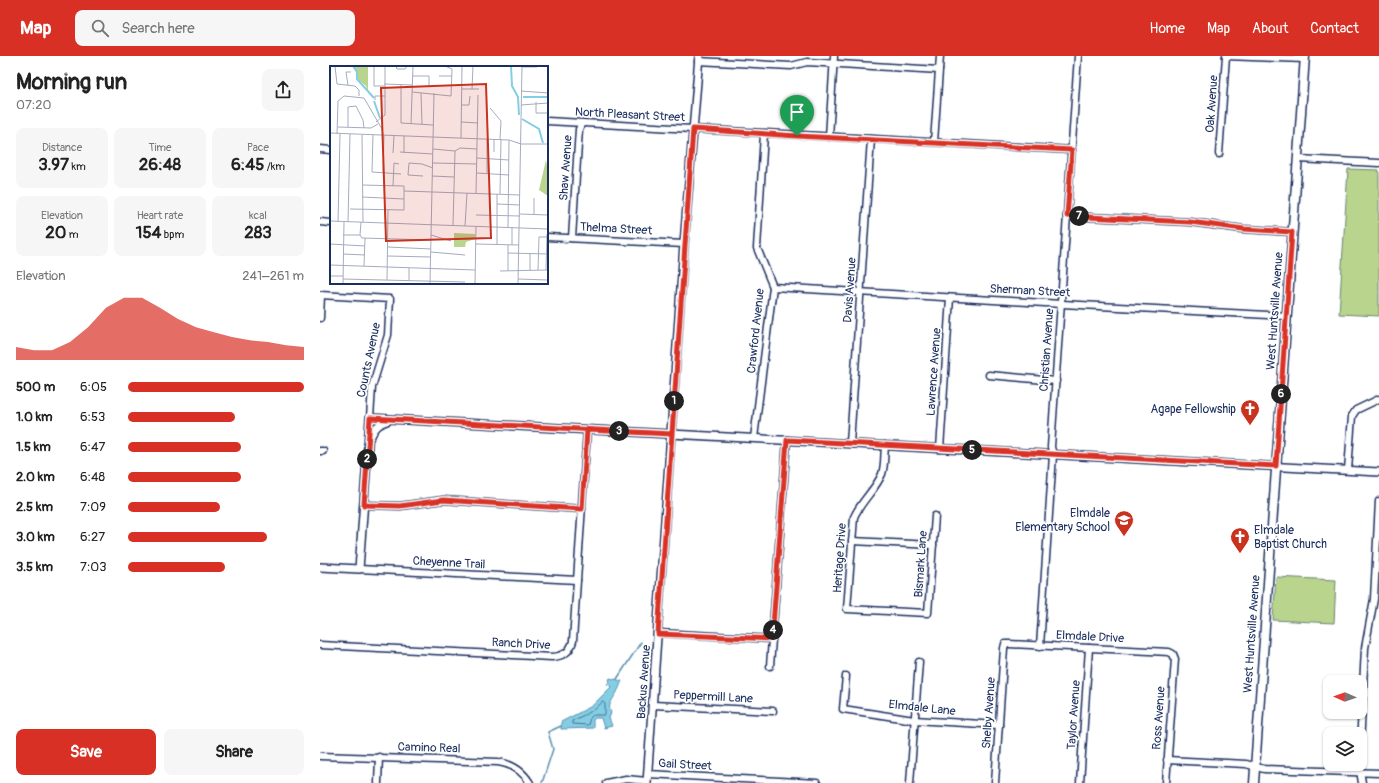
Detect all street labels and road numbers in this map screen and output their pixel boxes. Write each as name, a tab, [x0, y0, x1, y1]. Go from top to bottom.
street label: Oak Avenue	[1203, 75, 1221, 133]
street label: North Pleasant Street	[575, 105, 686, 125]
street label: Shaw Avenue	[556, 135, 576, 201]
street label: Thelma Street	[579, 220, 653, 238]
street label: West Huntsville Avenue	[1263, 251, 1287, 370]
street label: Davis Avenue	[840, 257, 860, 323]
street label: Sherman Street	[989, 281, 1071, 301]
street label: Crawford Avenue	[744, 288, 768, 374]
street label: Christian Avenue	[1037, 308, 1057, 392]
street label: Counts Avenue	[354, 321, 384, 399]
street label: Lawrence Avenue	[923, 327, 945, 417]
street label: Heritage Drive	[830, 522, 850, 593]
street label: Bismark Lane	[911, 530, 931, 598]
street label: Cheyenne Trail	[412, 554, 486, 572]
street label: West Huntsville Avenue	[1240, 574, 1264, 693]
street label: Elmdale Drive	[1056, 628, 1125, 646]
street label: Ranch Drive	[491, 635, 551, 653]
street label: Backus Avenue	[634, 644, 654, 720]
street label: Shelby Avenue	[979, 677, 999, 749]
street label: Taylor Avenue	[1064, 680, 1084, 750]
street label: Ross Avenue	[1149, 686, 1169, 750]
street label: Peppermill Lane	[673, 687, 753, 707]
street label: Elmdale Lane	[888, 697, 956, 719]
street label: Camino Real	[397, 739, 461, 757]
street label: Gail Street	[658, 756, 712, 774]

